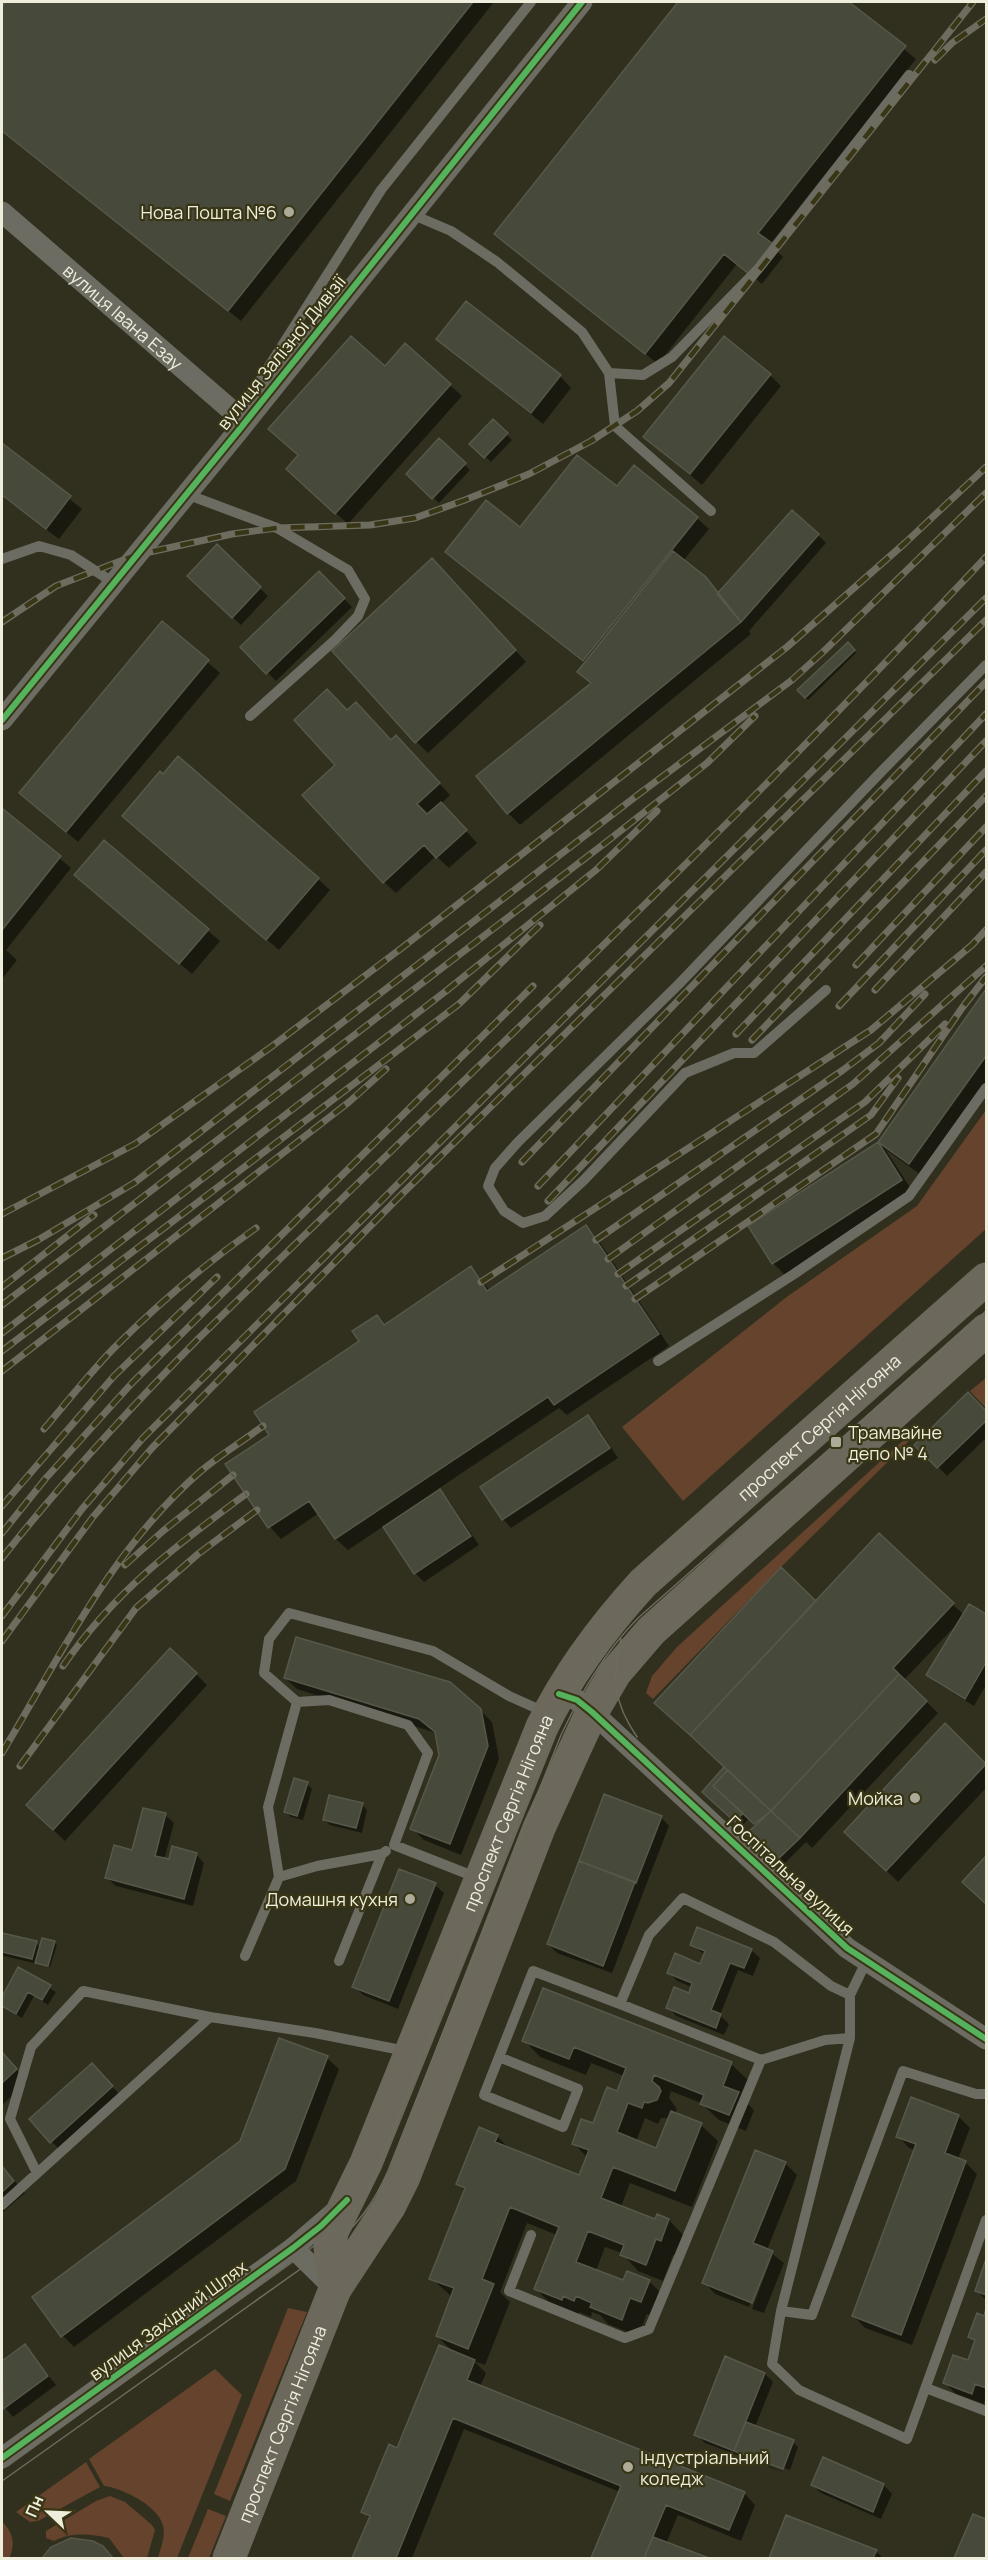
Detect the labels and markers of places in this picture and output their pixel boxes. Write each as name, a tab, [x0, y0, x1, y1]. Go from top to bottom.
place label: Нова Пошта №6	[141, 200, 277, 224]
marker: Нова Пошта №6	[282, 205, 296, 219]
place label: Трамвайне депо № 4	[848, 1420, 942, 1465]
marker: Трамвайне депо № 4	[829, 1435, 843, 1449]
place label: Мойка	[848, 1786, 903, 1810]
marker: Мойка	[908, 1791, 922, 1805]
place label: Домашня кухня	[265, 1887, 398, 1911]
marker: Домашня кухня	[403, 1892, 417, 1906]
place label: Індустріальний коледж	[640, 2445, 769, 2490]
marker: Індустріальний коледж	[621, 2460, 635, 2474]

